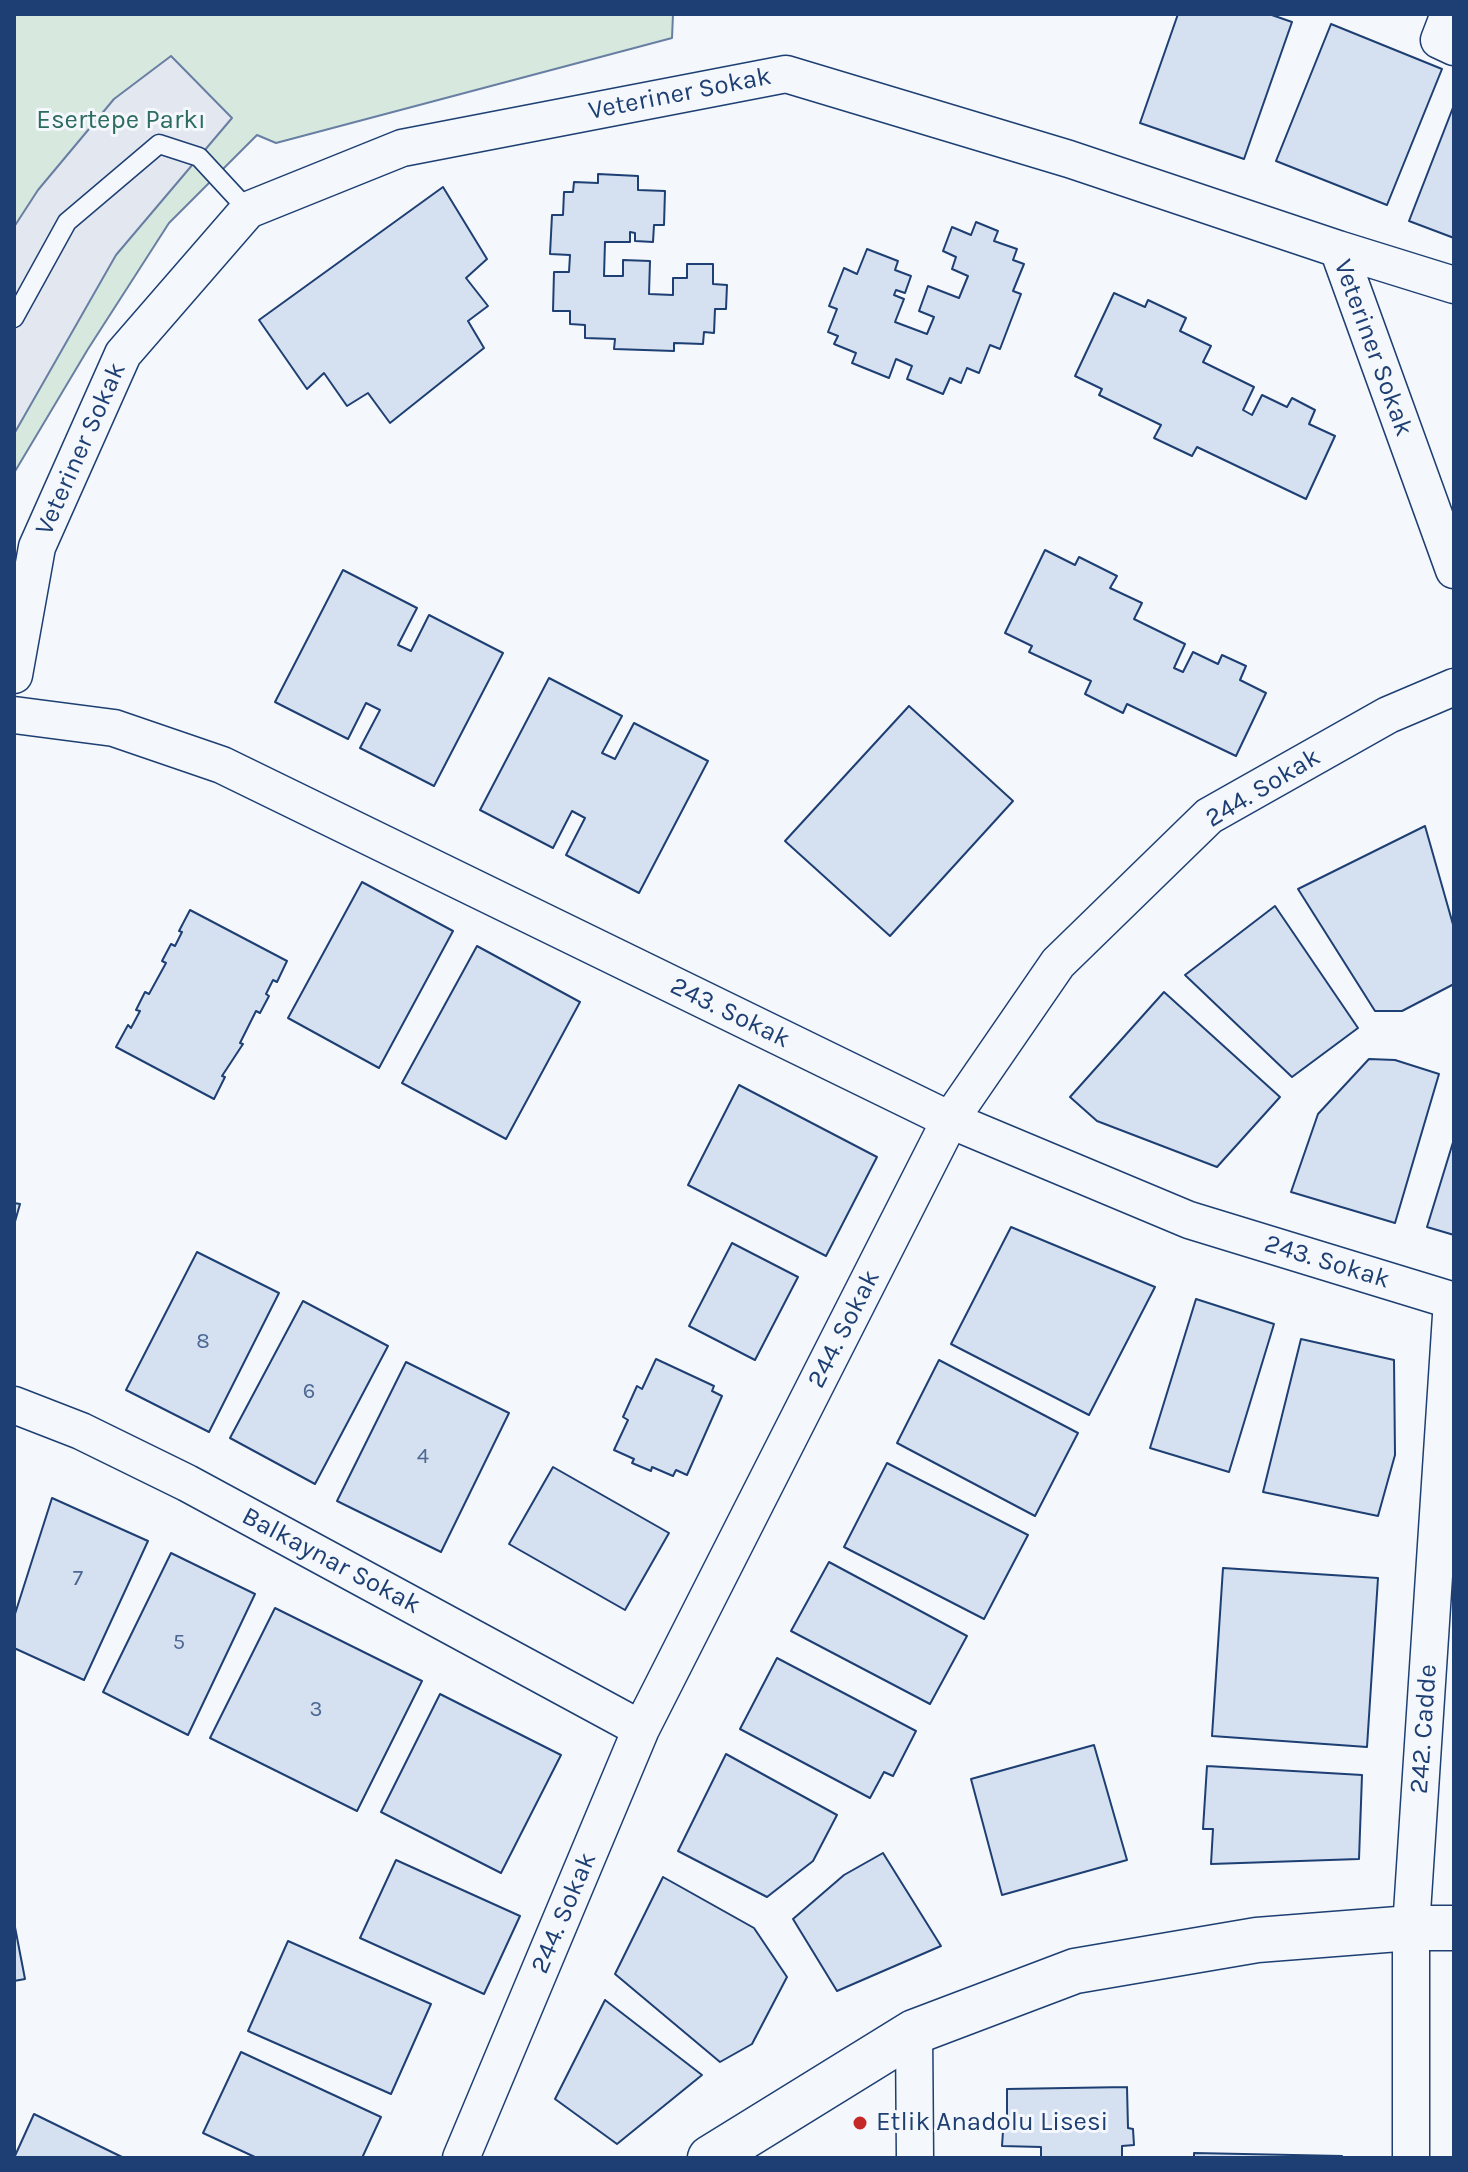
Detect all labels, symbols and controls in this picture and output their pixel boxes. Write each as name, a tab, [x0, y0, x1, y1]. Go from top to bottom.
street label: Veteriner Sokak	[586, 61, 774, 127]
park label: Esertepe Parkı	[36, 105, 206, 137]
street label: Veteriner Sokak	[1327, 255, 1419, 441]
street label: Veteriner Sokak	[29, 358, 133, 540]
street label: 244. Sokak	[1200, 742, 1326, 834]
street label: 243. Sokak	[665, 971, 795, 1055]
street label: 243. Sokak	[1261, 1228, 1393, 1296]
street label: 244. Sokak	[801, 1265, 887, 1393]
house number: 8	[196, 1329, 210, 1355]
house number: 6	[303, 1379, 315, 1405]
house number: 4	[417, 1444, 429, 1470]
street label: Balkaynar Sokak	[236, 1501, 426, 1621]
house number: 7	[73, 1566, 83, 1592]
house number: 5	[173, 1630, 185, 1656]
street label: 242. Cadde	[1404, 1663, 1444, 1795]
house number: 3	[310, 1697, 322, 1723]
street label: 244. Sokak	[525, 1848, 603, 1978]
place label: Etlik Anadolu Lisesi	[876, 2107, 1108, 2139]
marker: Etlik Anadolu Lisesi	[851, 2114, 869, 2132]

